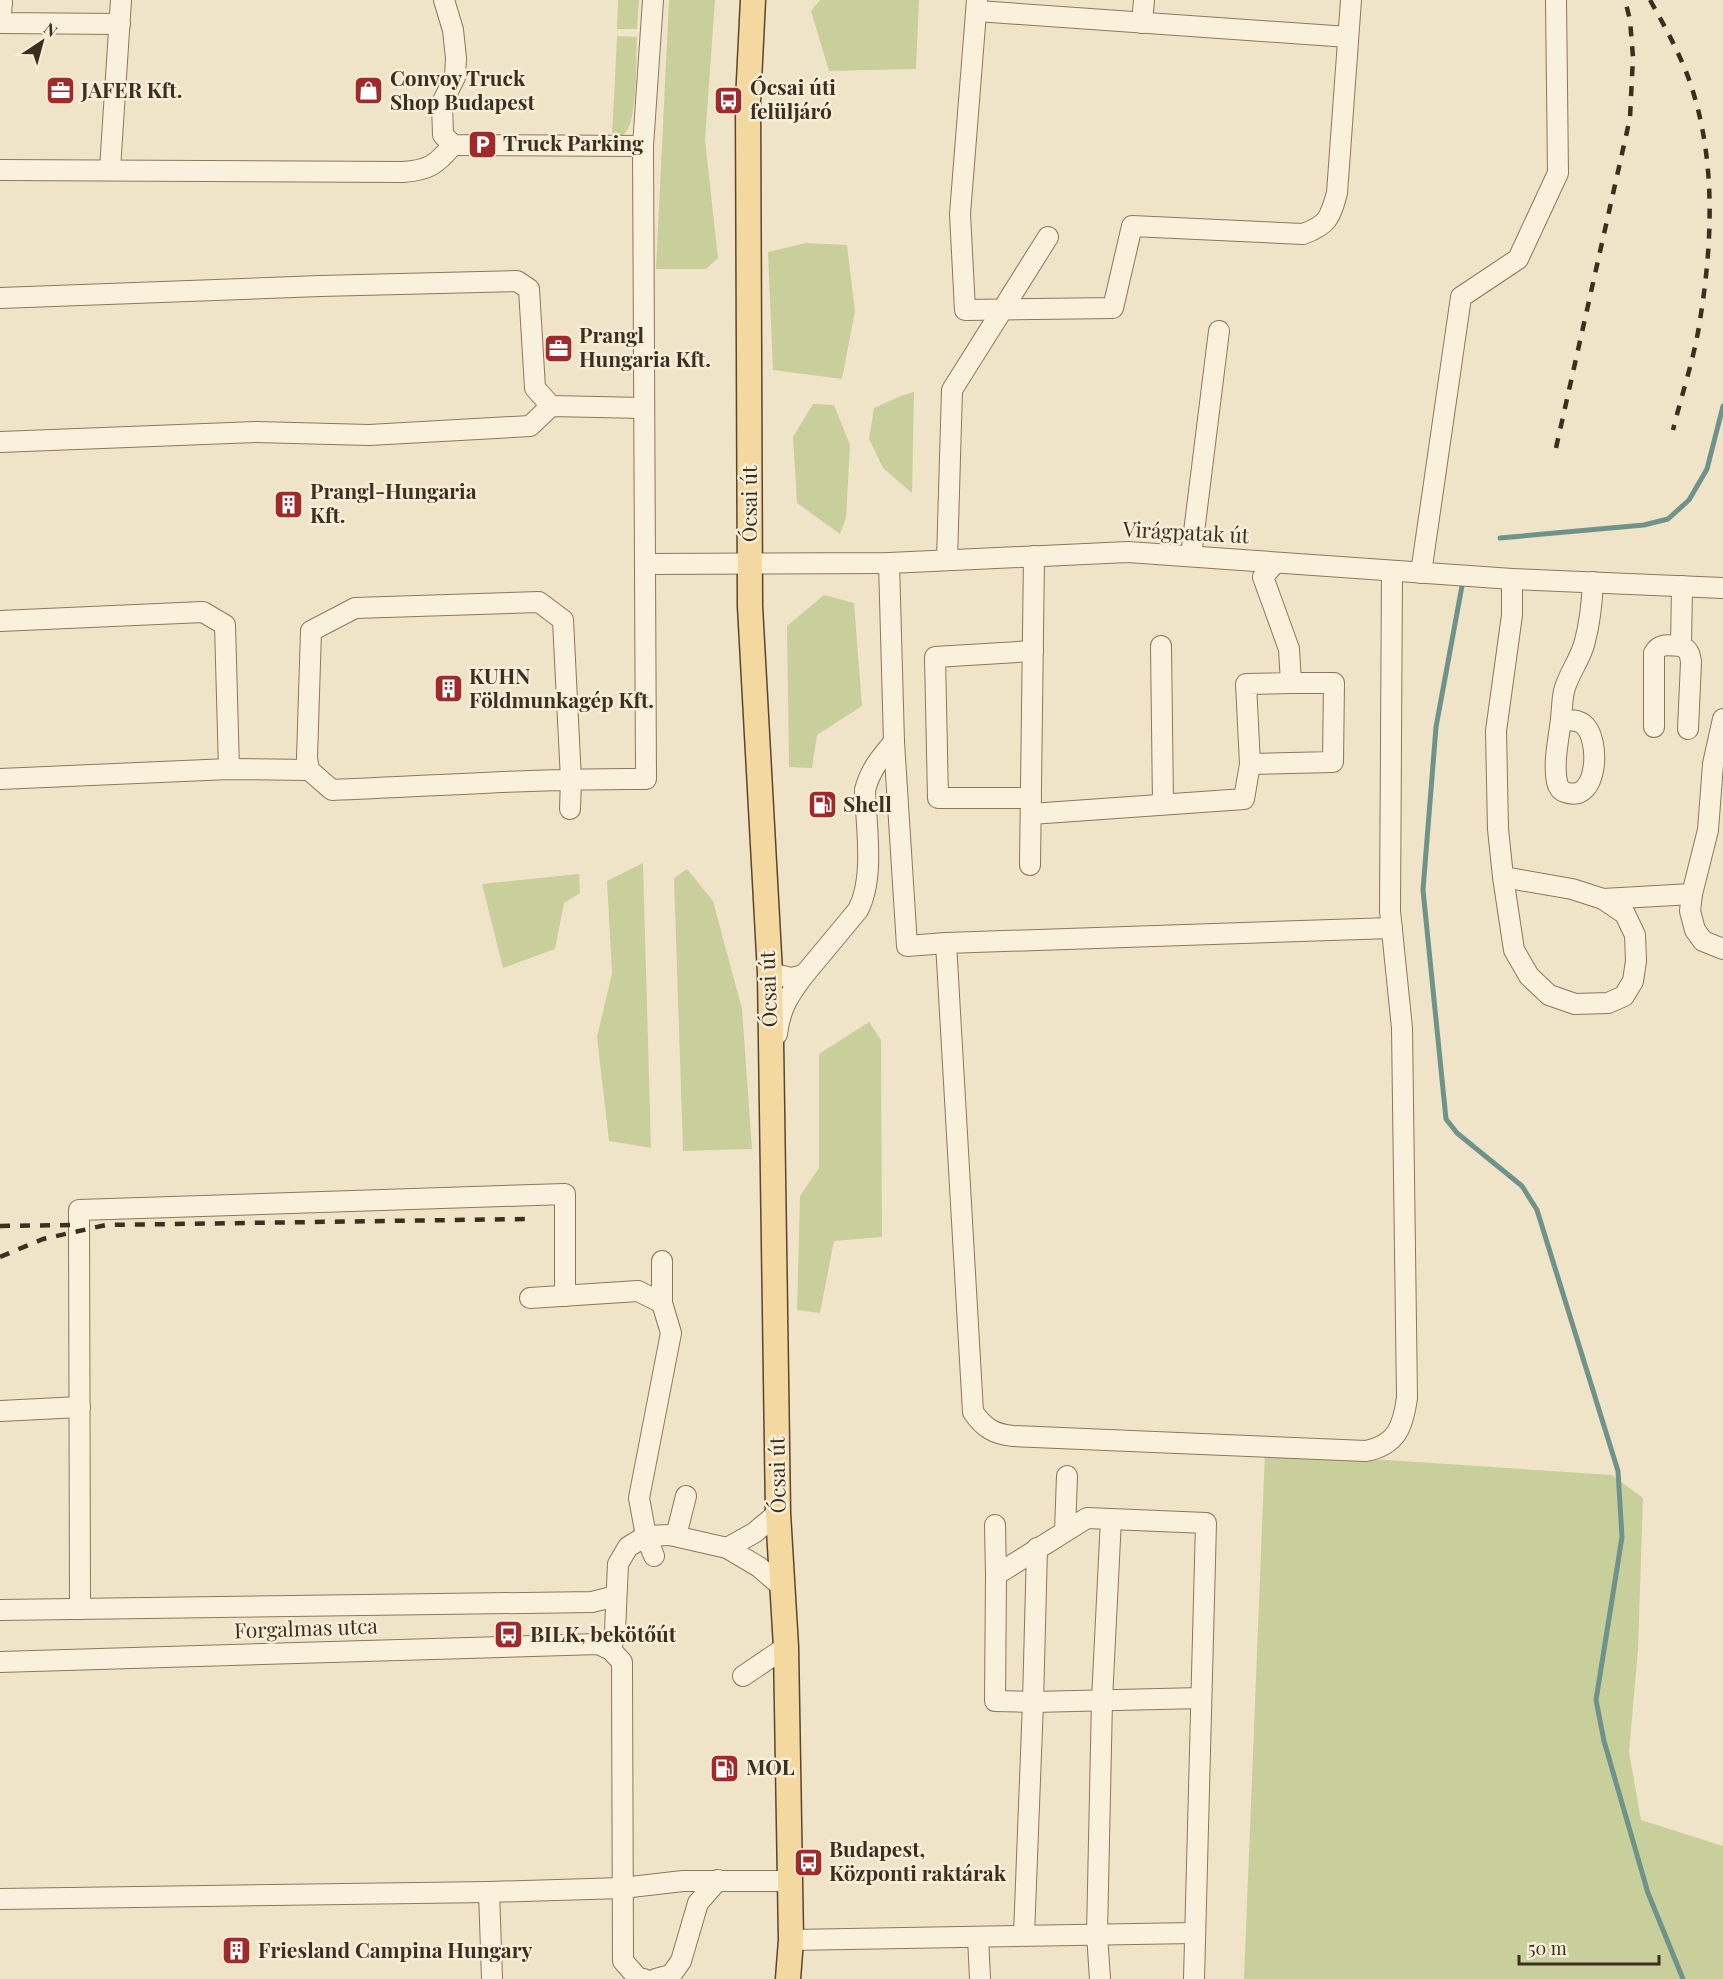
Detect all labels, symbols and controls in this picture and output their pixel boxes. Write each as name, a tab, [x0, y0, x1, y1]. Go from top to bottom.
north arrow	[12, 12, 72, 72]
text: N	[40, 18, 62, 42]
place label: Convoy Truck Shop Budapest	[390, 63, 535, 115]
place label: Ócsai úti felüljáró	[750, 72, 836, 124]
office icon: JAFER Kft.	[44, 75, 76, 107]
place label: JAFER Kft.	[80, 75, 182, 103]
shop icon: Convoy Truck Shop Budapest	[353, 75, 385, 107]
bus stop icon: Ócsai úti felüljáró	[713, 84, 745, 116]
parking icon: Truck Parking	[466, 128, 498, 160]
place label: Truck Parking	[503, 128, 644, 156]
place label: Prangl Hungaria Kft.	[579, 320, 711, 372]
office icon: Prangl Hungaria Kft.	[542, 332, 574, 364]
street label: Ócsai út	[734, 465, 762, 542]
place label: Prangl-Hungaria Kft.	[310, 476, 477, 528]
building icon: Prangl-Hungaria Kft.	[273, 488, 305, 520]
street label: Virágpatak út	[1121, 514, 1251, 548]
place label: KUHN Földmunkagép Kft.	[469, 661, 654, 713]
building icon: KUHN Földmunkagép Kft.	[432, 673, 464, 705]
fuel station icon: Shell	[806, 789, 838, 821]
place label: Shell	[843, 789, 892, 817]
street label: Ócsai út	[752, 950, 782, 1028]
street label: Ócsai út	[761, 1436, 791, 1514]
street label: Forgalmas utca	[234, 1610, 379, 1643]
bus stop icon: BILK, bekötőút	[493, 1619, 525, 1651]
place label: BILK, bekötőút	[530, 1619, 677, 1647]
fuel station icon: MOL	[709, 1752, 741, 1784]
place label: MOL	[746, 1752, 795, 1780]
place label: Budapest, Központi raktárak	[829, 1834, 1007, 1886]
bus stop icon: Budapest, Központi raktárak	[792, 1846, 824, 1878]
scale bar	[1519, 1928, 1658, 1966]
building icon: Friesland Campina Hungary	[221, 1935, 253, 1967]
place label: Friesland Campina Hungary	[258, 1935, 532, 1963]
text: 50 m	[1528, 1936, 1567, 1960]

